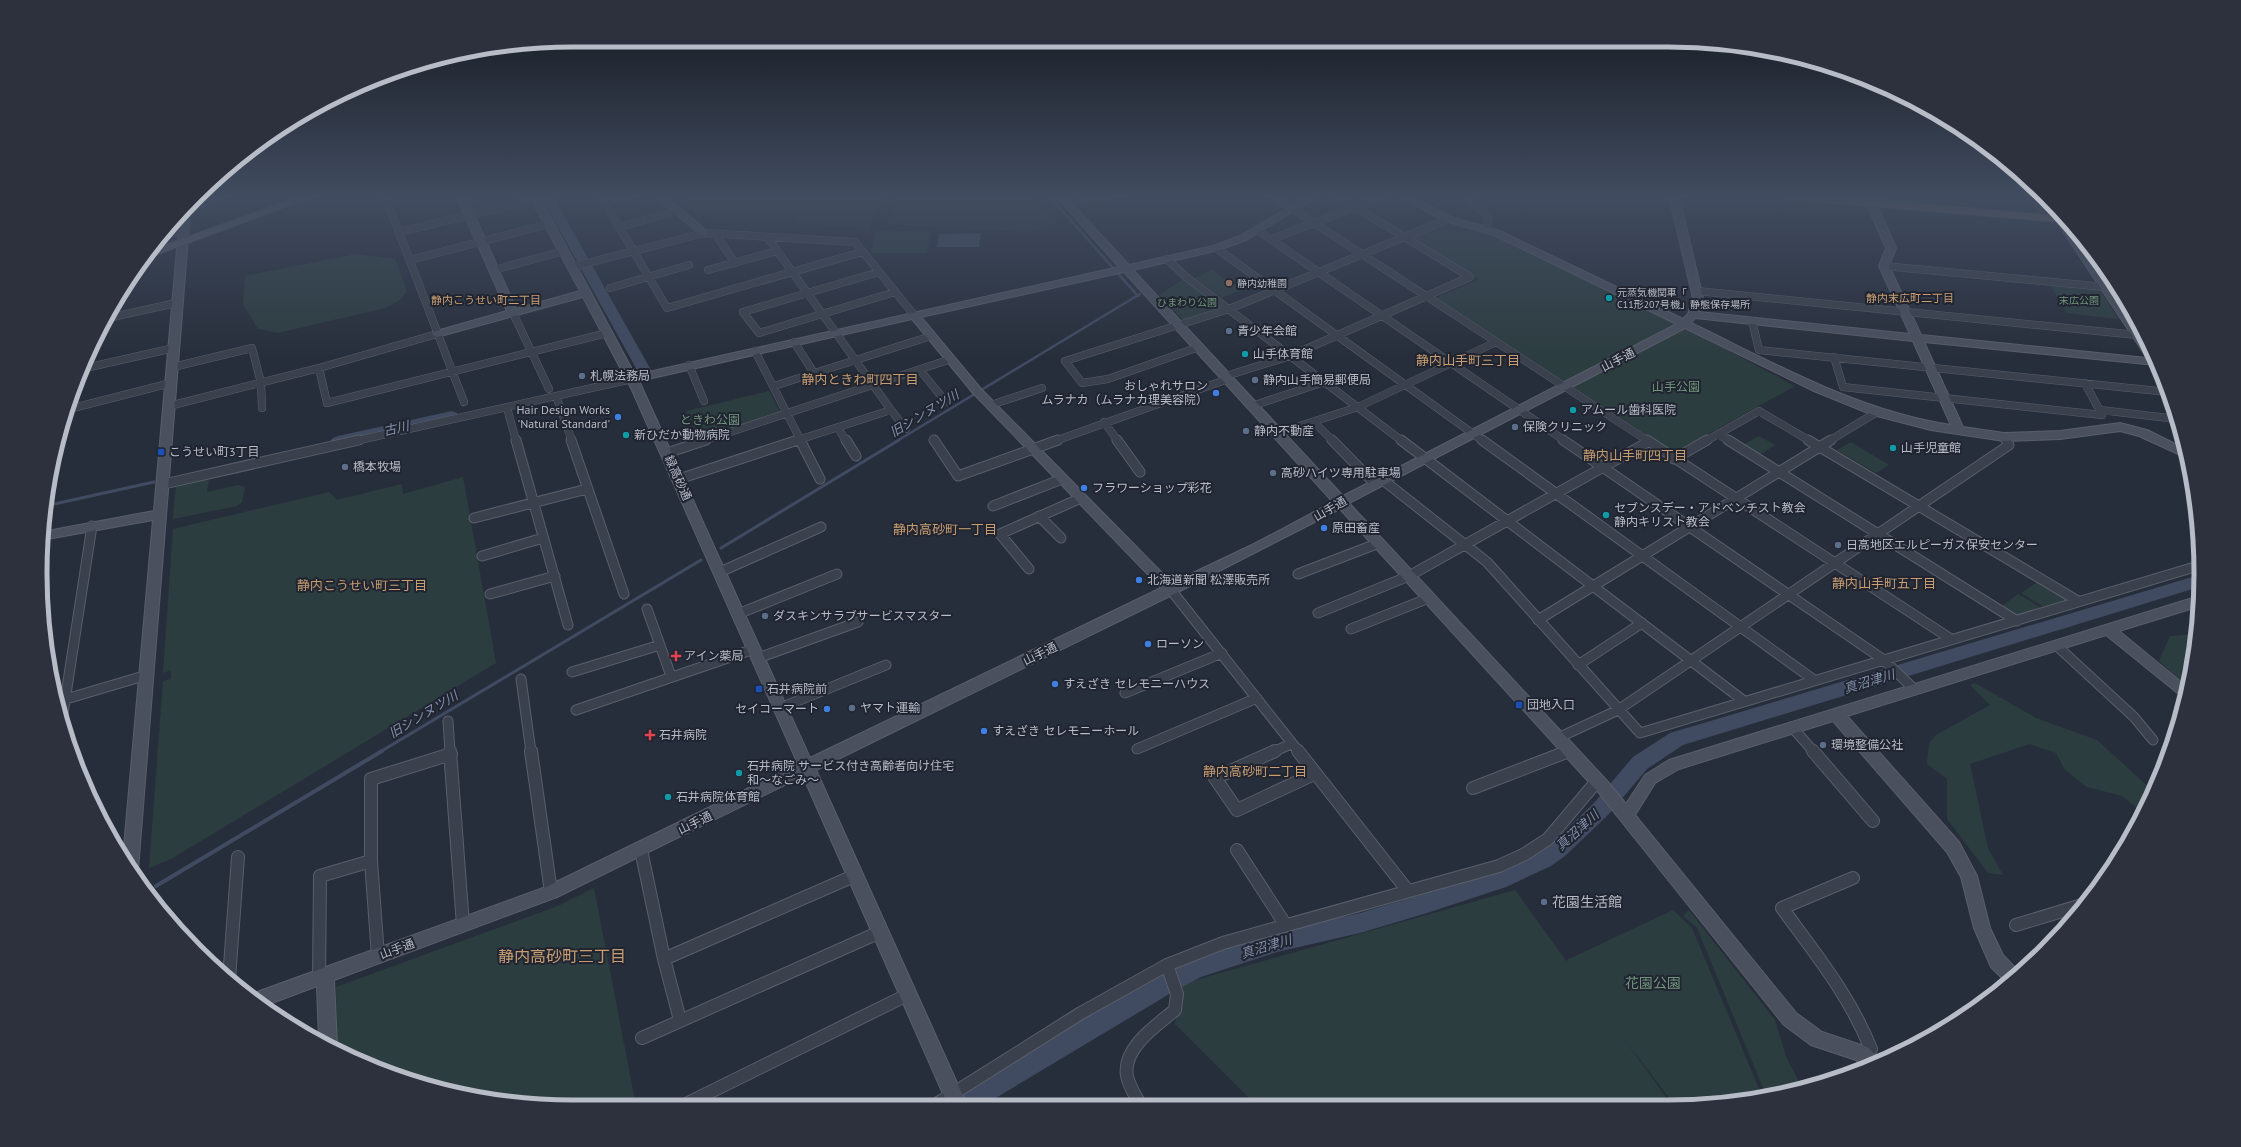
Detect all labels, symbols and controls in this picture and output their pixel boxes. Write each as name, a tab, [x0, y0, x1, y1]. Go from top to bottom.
place label: 静内幼稚園	[1237, 277, 1287, 290]
marker: 静内幼稚園	[1224, 278, 1234, 288]
place label: 元蒸気機関車「 C11形207号機」静態保存場所	[1617, 286, 1750, 311]
district label: 静内末広町二丁目	[1866, 291, 1954, 305]
district label: 静内こうせい町二丁目	[431, 293, 541, 307]
marker: 元蒸気機関車「 C11形207号機」静態保存場所	[1604, 293, 1614, 303]
park label: 末広公園	[2059, 294, 2099, 307]
park label: ひまわり公園	[1157, 296, 1217, 309]
place label: 青少年会館	[1237, 323, 1297, 338]
marker: 青少年会館	[1224, 326, 1234, 336]
street label: 山手通	[1598, 345, 1637, 374]
place label: 山手体育館	[1253, 346, 1313, 361]
marker: 山手体育館	[1240, 349, 1250, 359]
district label: 静内山手町三丁目	[1416, 352, 1520, 369]
place label: 札幌法務局	[590, 368, 650, 383]
marker: 札幌法務局	[577, 371, 587, 381]
district label: 静内ときわ町四丁目	[801, 371, 919, 388]
place label: 静内山手簡易郵便局	[1263, 372, 1371, 387]
marker: 静内山手簡易郵便局	[1250, 375, 1260, 385]
place label: おしゃれサロン ムラナカ（ムラナカ理美容院）	[1041, 378, 1208, 407]
park label: 山手公園	[1652, 379, 1700, 394]
water label: 旧シンヌツ川	[886, 385, 964, 441]
marker: おしゃれサロン ムラナカ（ムラナカ理美容院）	[1211, 388, 1221, 398]
place label: Hair Design Works 'Natural Standard'	[517, 402, 610, 431]
place label: アムール歯科医院	[1581, 402, 1676, 417]
marker: アムール歯科医院	[1568, 405, 1578, 415]
marker: Hair Design Works 'Natural Standard'	[613, 412, 623, 422]
park label: ときわ公園	[680, 412, 740, 427]
water label: 古川	[382, 417, 413, 440]
place label: 保険クリニック	[1523, 419, 1607, 434]
marker: 保険クリニック	[1510, 422, 1520, 432]
place label: 静内不動産	[1254, 423, 1314, 438]
marker: 静内不動産	[1241, 426, 1251, 436]
place label: 新ひだか動物病院	[634, 427, 730, 442]
marker: 新ひだか動物病院	[621, 430, 631, 440]
place label: 山手児童館	[1901, 440, 1961, 455]
marker: 山手児童館	[1888, 443, 1898, 453]
place label: こうせい町3丁目	[169, 444, 260, 459]
marker: こうせい町3丁目	[156, 447, 166, 457]
district label: 静内山手町四丁目	[1583, 447, 1687, 464]
street label: 緑高砂通	[662, 453, 695, 503]
place label: 橋本牧場	[353, 459, 401, 474]
marker: 橋本牧場	[340, 462, 350, 472]
place label: 高砂ハイツ専用駐車場	[1281, 465, 1401, 480]
marker: 高砂ハイツ専用駐車場	[1268, 468, 1278, 478]
place label: フラワーショップ彩花	[1092, 480, 1212, 495]
marker: フラワーショップ彩花	[1079, 483, 1089, 493]
street label: 山手通	[1310, 493, 1349, 524]
place label: セブンスデー・アドベンチスト教会 静内キリスト教会	[1614, 500, 1806, 529]
marker: セブンスデー・アドベンチスト教会 静内キリスト教会	[1601, 510, 1611, 520]
place label: 原田畜産	[1332, 520, 1380, 535]
district label: 静内高砂町一丁目	[893, 521, 997, 538]
marker: 原田畜産	[1319, 523, 1329, 533]
place label: 日高地区エルピーガス保安センター	[1846, 537, 2038, 552]
marker: 日高地区エルピーガス保安センター	[1833, 540, 1843, 550]
place label: 北海道新聞 松澤販売所	[1147, 572, 1270, 587]
marker: 北海道新聞 松澤販売所	[1134, 575, 1144, 585]
district label: 静内山手町五丁目	[1832, 575, 1936, 592]
district label: 静内こうせい町三丁目	[297, 577, 427, 594]
place label: ダスキンサラブサービスマスター	[773, 608, 952, 623]
marker: ダスキンサラブサービスマスター	[760, 611, 770, 621]
place label: ローソン	[1156, 636, 1204, 651]
street label: 山手通	[1020, 639, 1059, 668]
marker: ローソン	[1143, 639, 1153, 649]
place label: アイン薬局	[684, 648, 743, 663]
marker: アイン薬局	[671, 651, 681, 661]
water label: 真沼津川	[1842, 665, 1898, 697]
place label: すえざき セレモニーハウス	[1063, 676, 1210, 691]
marker: すえざき セレモニーハウス	[1050, 679, 1060, 689]
place label: 石井病院前	[767, 681, 827, 696]
marker: 石井病院前	[754, 684, 764, 694]
water label: 旧シンヌツ川	[385, 686, 463, 742]
place label: 団地入口	[1527, 697, 1575, 712]
place label: ヤマト運輸	[860, 700, 920, 715]
marker: 団地入口	[1514, 700, 1524, 710]
place label: セイコーマート	[735, 701, 819, 716]
marker: ヤマト運輸	[847, 703, 857, 713]
marker: セイコーマート	[822, 704, 832, 714]
place label: すえざき セレモニーホール	[992, 723, 1139, 738]
marker: すえざき セレモニーホール	[979, 726, 989, 736]
place label: 石井病院	[659, 727, 707, 742]
marker: 石井病院	[644, 729, 656, 741]
place label: 環境整備公社	[1831, 737, 1903, 752]
marker: 環境整備公社	[1818, 740, 1828, 750]
place label: 石井病院 サービス付き高齢者向け住宅 和～なごみ～	[747, 758, 954, 787]
district label: 静内高砂町二丁目	[1203, 763, 1307, 780]
marker: 石井病院 サービス付き高齢者向け住宅 和～なごみ～	[734, 768, 744, 778]
place label: 石井病院体育館	[676, 789, 760, 804]
marker: 石井病院体育館	[663, 792, 673, 802]
water label: 真沼津川	[1552, 805, 1604, 854]
street label: 山手通	[675, 808, 714, 837]
place label: 花園生活館	[1552, 893, 1622, 911]
marker: 花園生活館	[1539, 897, 1549, 907]
water label: 真沼津川	[1239, 930, 1295, 962]
street label: 山手通	[377, 935, 416, 962]
district label: 静内高砂町三丁目	[498, 946, 626, 966]
park label: 花園公園	[1625, 974, 1681, 992]

